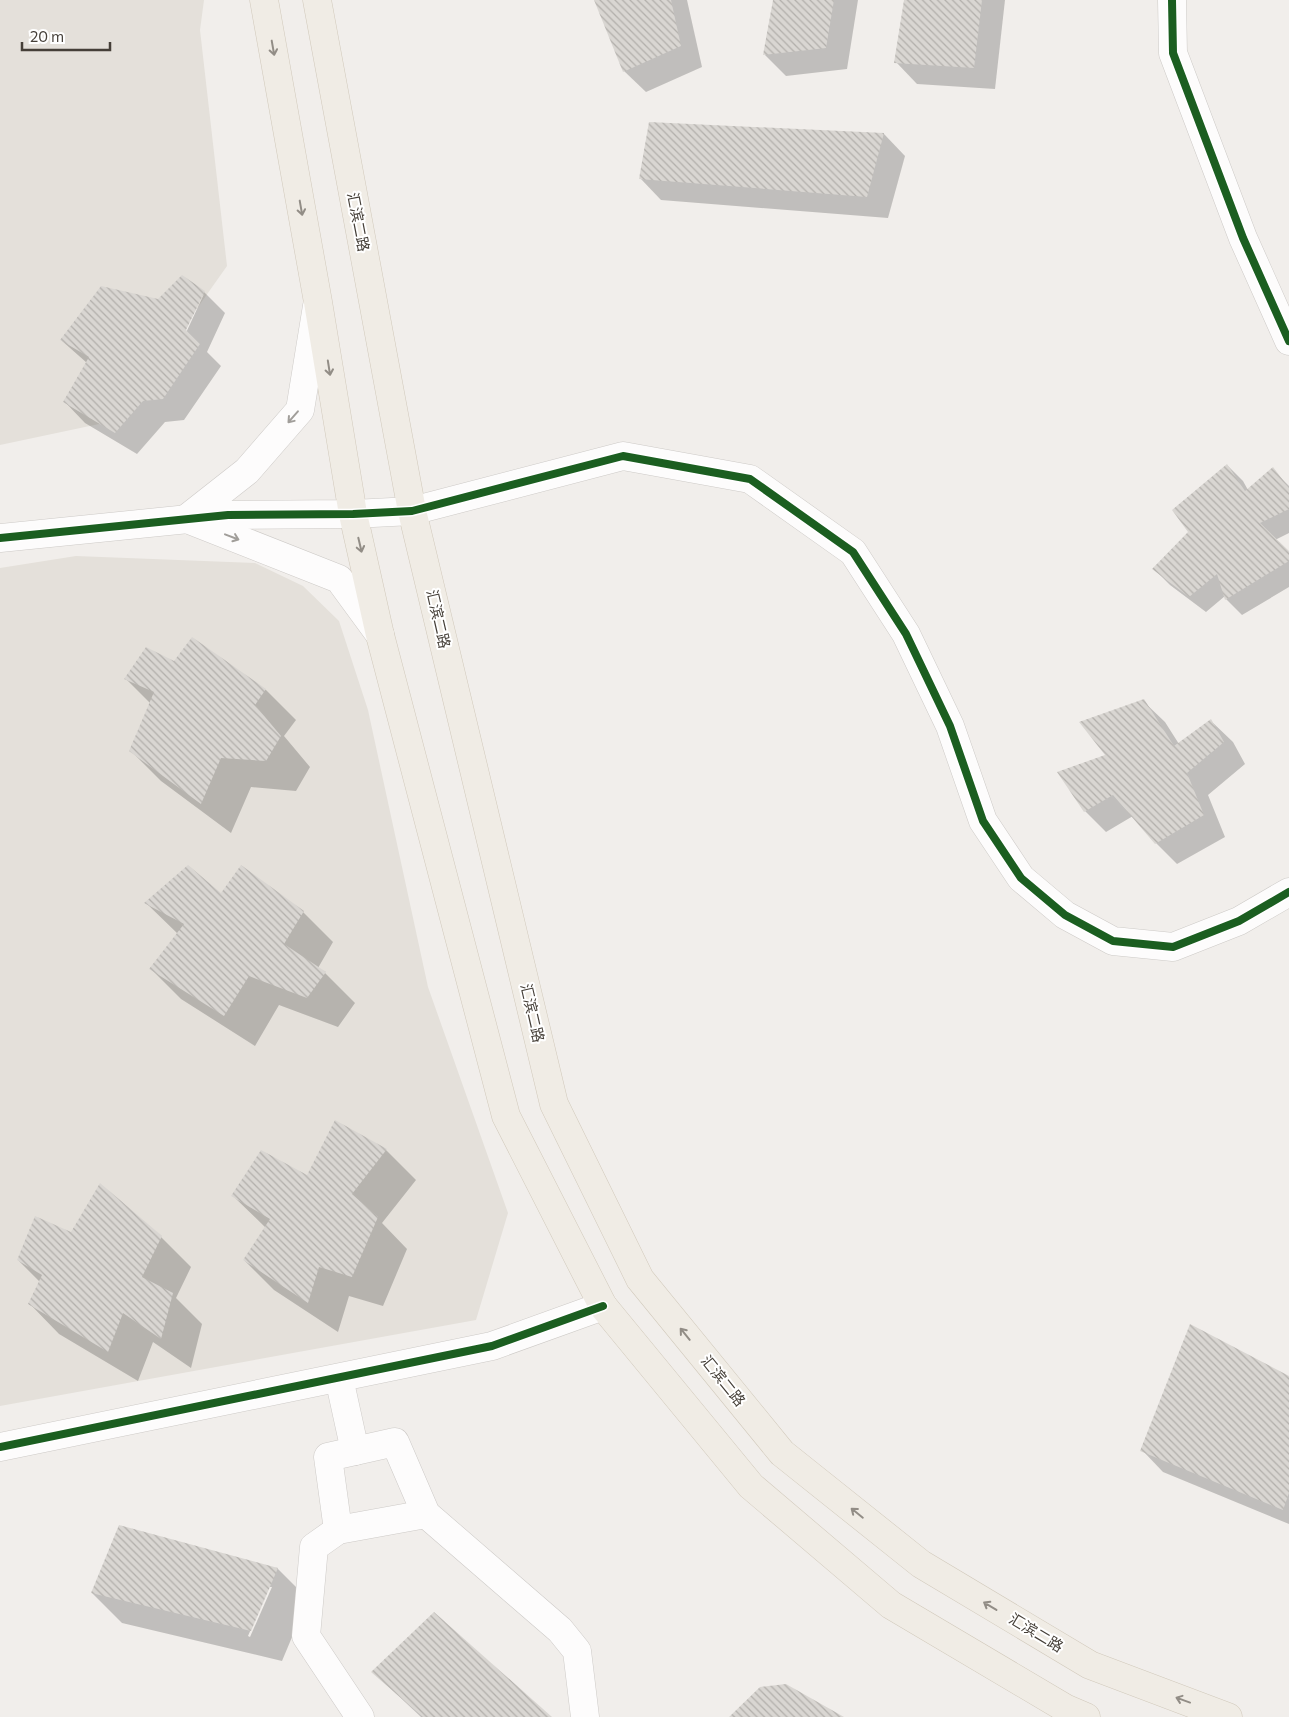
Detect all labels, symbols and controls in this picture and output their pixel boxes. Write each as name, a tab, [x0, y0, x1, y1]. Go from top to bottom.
scale bar	[22, 20, 110, 52]
text: 20 m	[30, 27, 64, 45]
one-way arrow	[268, 40, 278, 56]
street label: 汇滨二路	[344, 191, 374, 253]
one-way arrow	[297, 200, 307, 216]
one-way arrow	[324, 360, 334, 376]
one-way arrow	[288, 410, 299, 423]
one-way arrow	[224, 533, 239, 542]
one-way arrow	[356, 537, 365, 553]
street label: 汇滨二路	[423, 588, 454, 650]
street label: 汇滨二路	[517, 982, 548, 1044]
one-way arrow	[679, 1328, 690, 1341]
street label: 汇滨二路	[698, 1351, 750, 1409]
one-way arrow	[851, 1508, 864, 1519]
one-way arrow	[984, 1600, 998, 1610]
street label: 汇滨二路	[1006, 1609, 1067, 1655]
one-way arrow	[1175, 1695, 1191, 1704]

